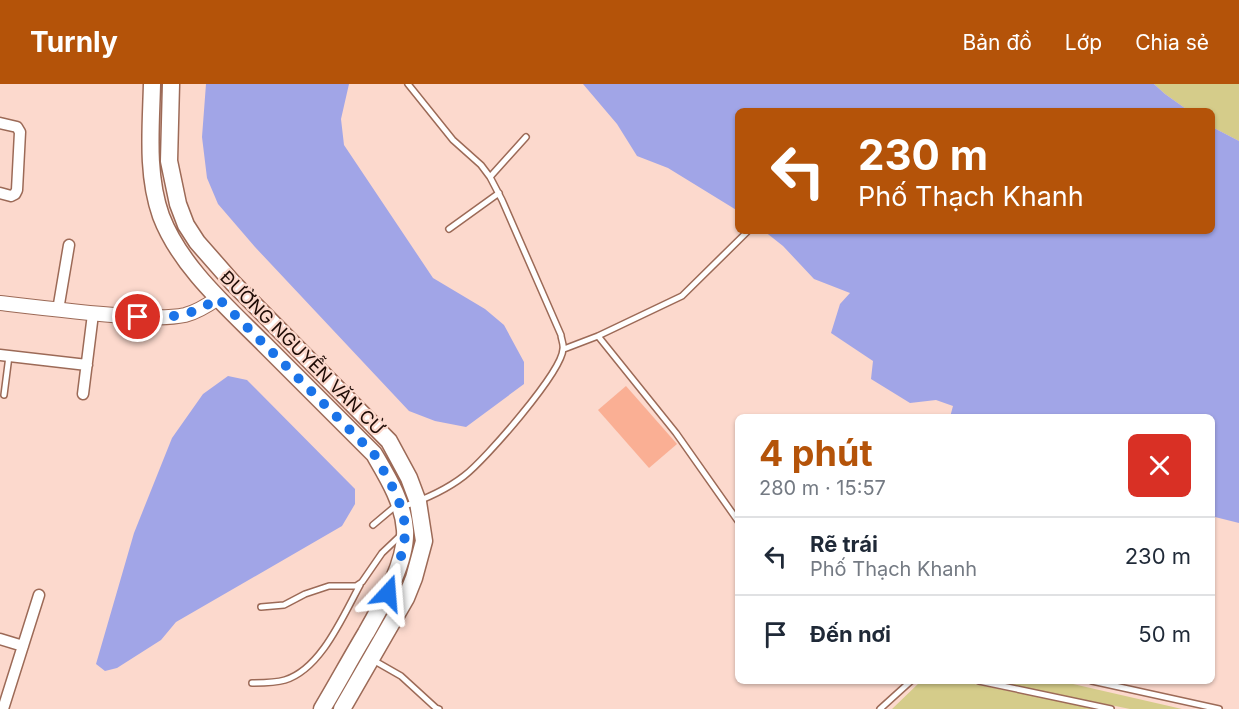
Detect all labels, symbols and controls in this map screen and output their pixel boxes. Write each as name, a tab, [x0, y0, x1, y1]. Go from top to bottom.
text: Turnly	[30, 25, 118, 59]
text: Bản đồ	[963, 30, 1032, 55]
text: Lớp	[1065, 30, 1102, 55]
text: Chia sẻ	[1135, 30, 1209, 55]
text: 230 m	[858, 129, 988, 180]
icon: left	[759, 132, 837, 210]
text: Phố Thạch Khanh	[858, 180, 1084, 213]
street label: ĐƯỜNG NGUYỄN VĂN CỪ	[216, 264, 392, 439]
pin	[112, 291, 163, 342]
icon: arrive	[121, 300, 154, 333]
text: 4 phút	[759, 431, 873, 475]
button: close	[1128, 434, 1191, 497]
text: 280 m · 15:57	[759, 476, 886, 500]
text: Rẽ trái	[810, 531, 878, 557]
icon: left	[759, 540, 792, 573]
text: 230 m	[1125, 543, 1191, 569]
text: Phố Thạch Khanh	[810, 557, 977, 581]
position arrow	[356, 561, 420, 625]
icon: arrive	[759, 618, 792, 651]
text: Đến nơi	[810, 621, 891, 647]
text: 50 m	[1138, 621, 1191, 647]

